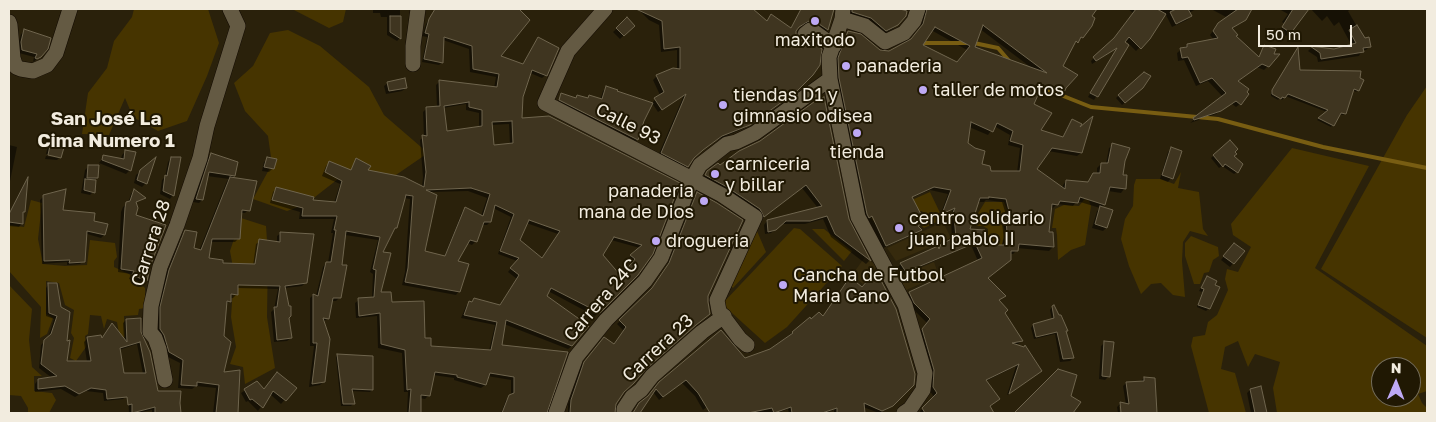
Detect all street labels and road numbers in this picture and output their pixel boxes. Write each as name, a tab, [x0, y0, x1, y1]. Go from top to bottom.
street label: Calle 93	[592, 98, 664, 150]
street label: Carrera 28	[127, 197, 175, 289]
street label: Carrera 24C	[559, 254, 643, 346]
street label: Carrera 23	[618, 310, 698, 386]

